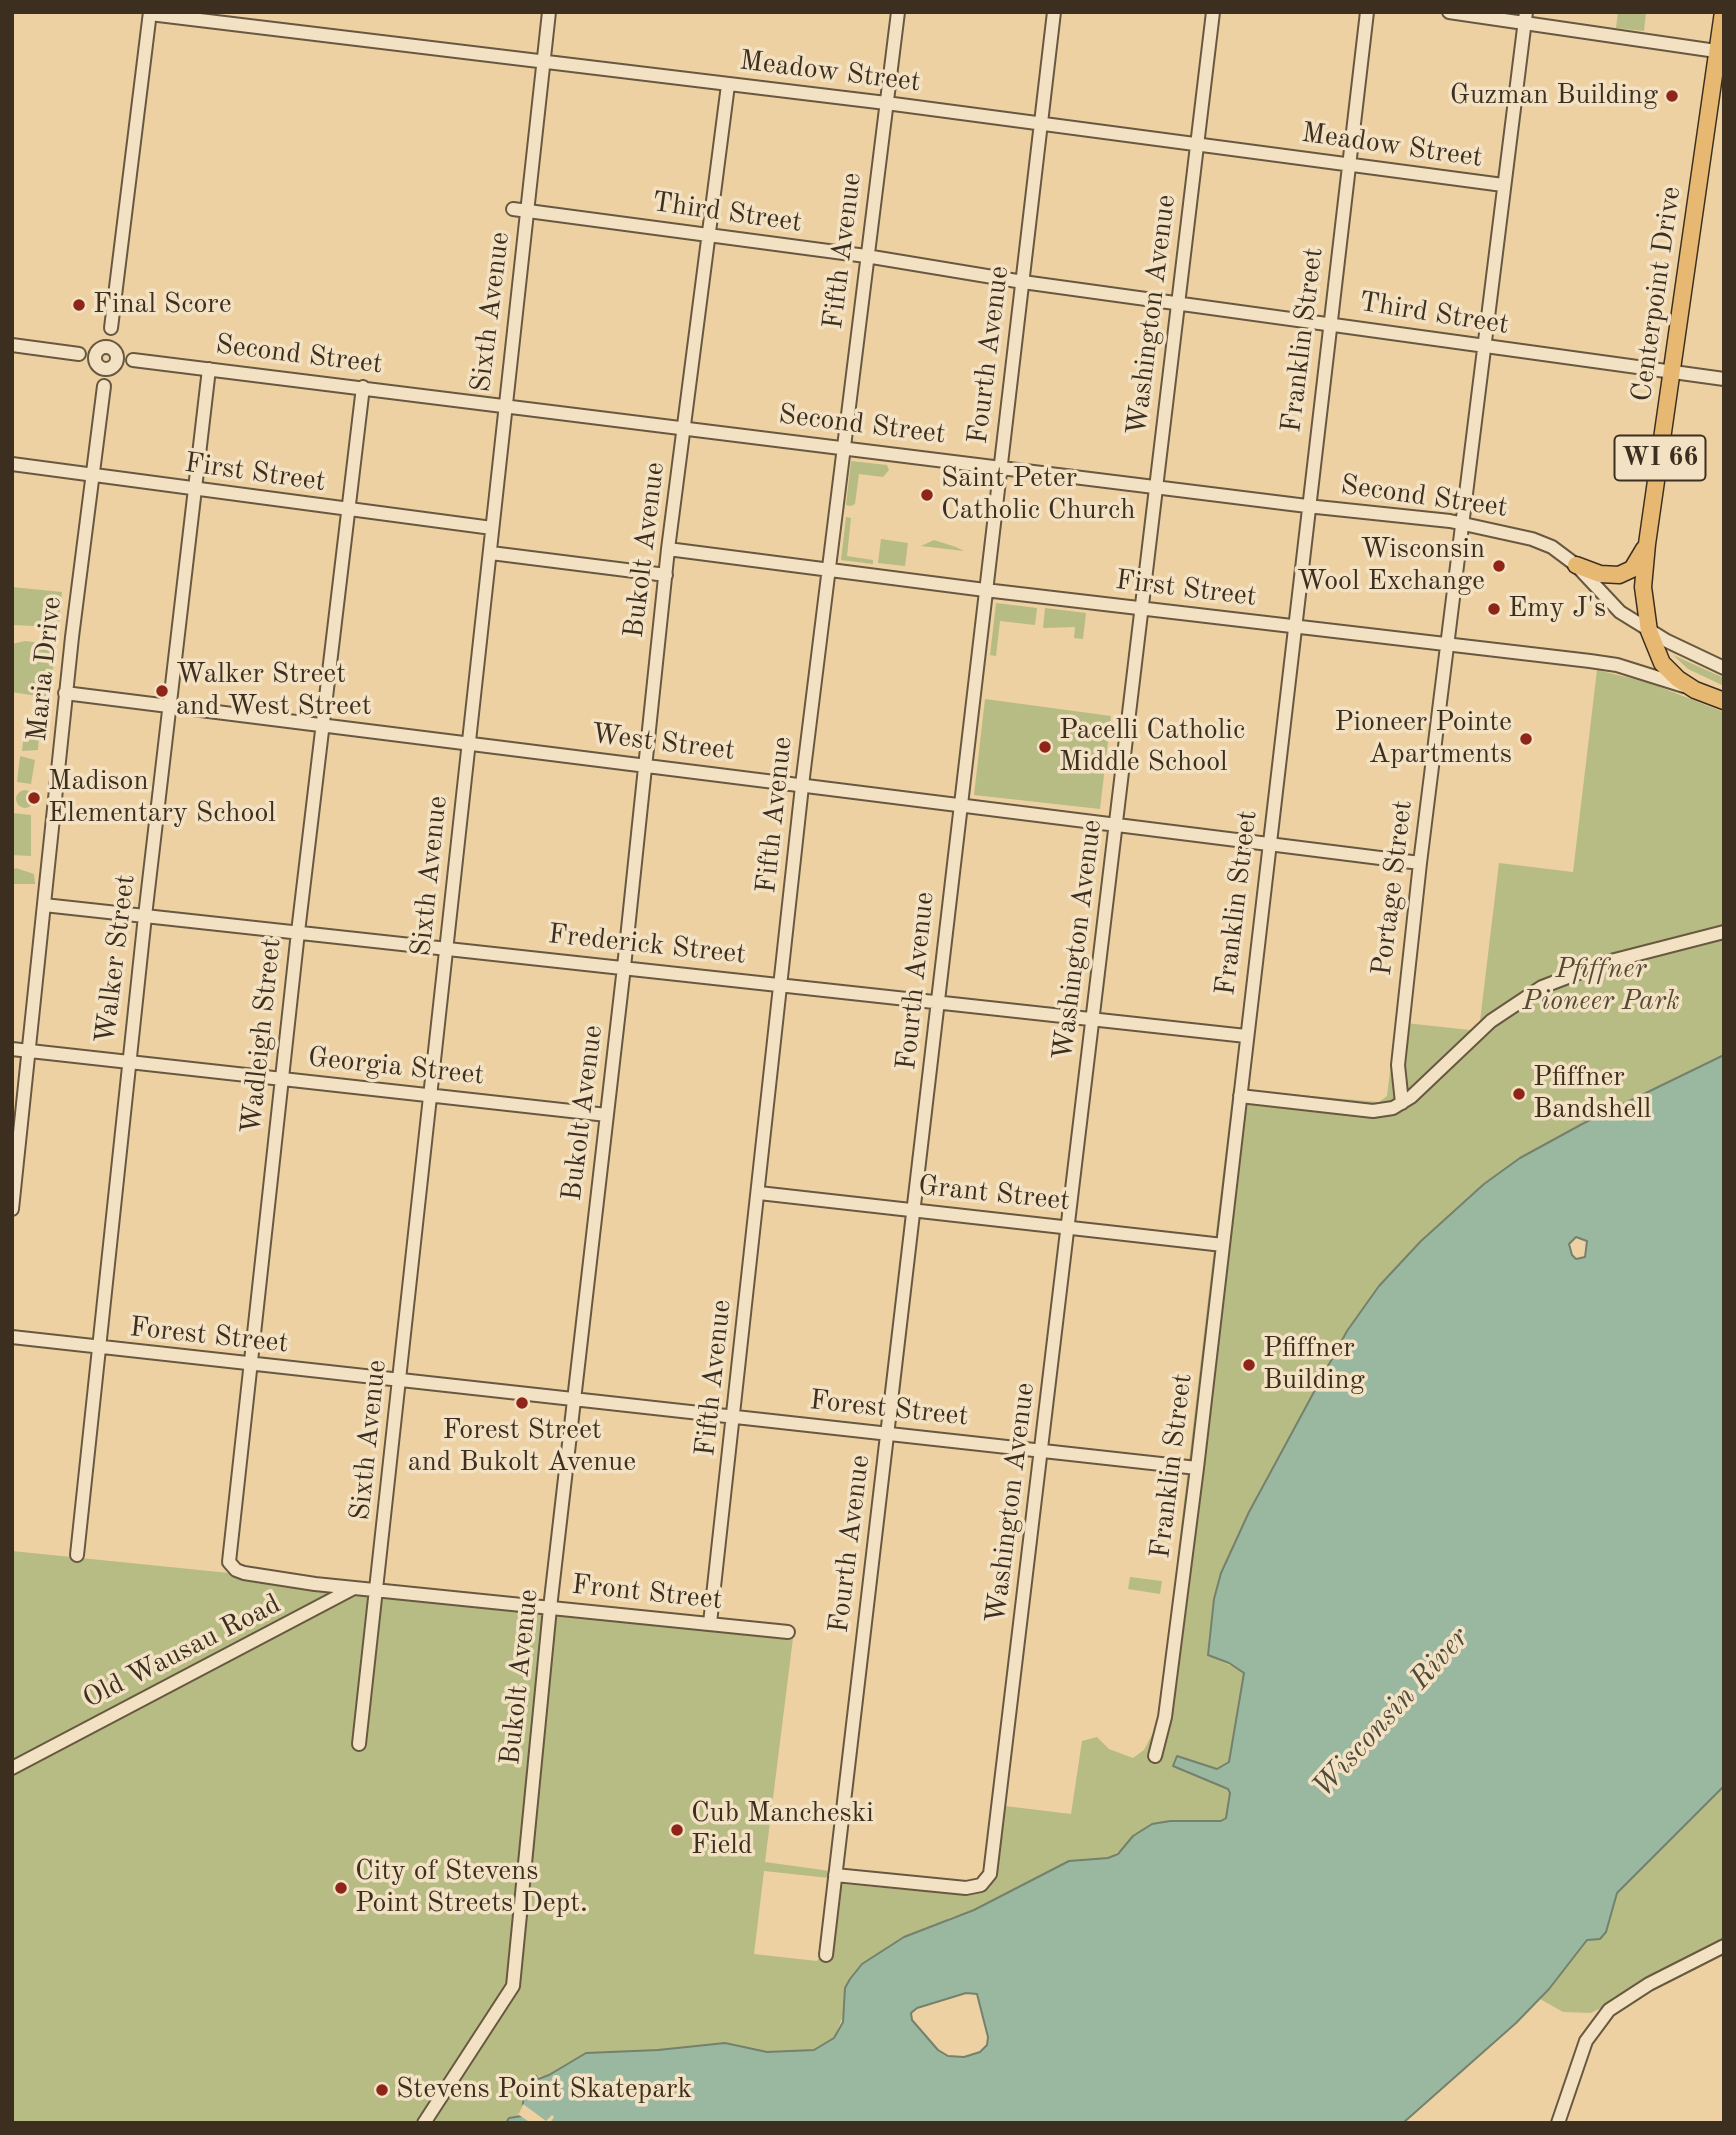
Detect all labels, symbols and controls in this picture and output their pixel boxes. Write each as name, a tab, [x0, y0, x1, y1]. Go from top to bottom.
street label: Meadow Street	[738, 44, 922, 100]
place label: Guzman Building	[1450, 79, 1658, 113]
marker: Guzman Building	[1664, 88, 1680, 104]
street label: Meadow Street	[1300, 117, 1484, 175]
street label: Fifth Avenue	[817, 171, 869, 331]
street label: Centerpoint Drive	[1625, 184, 1689, 404]
street label: Third Street	[650, 186, 804, 240]
street label: Washington Avenue	[1121, 193, 1183, 437]
street label: Sixth Avenue	[464, 230, 518, 394]
street label: Franklin Street	[1275, 246, 1331, 434]
street label: Fourth Avenue	[961, 264, 1017, 446]
street label: Third Street	[1357, 286, 1511, 342]
place label: Final Score	[93, 288, 232, 322]
marker: Final Score	[71, 297, 87, 313]
street label: Second Street	[214, 328, 384, 382]
street label: Second Street	[777, 398, 947, 452]
road number: WI 66	[1614, 436, 1706, 480]
street label: First Street	[182, 446, 328, 500]
street label: Bukolt Avenue	[618, 460, 672, 640]
place label: Saint Peter Catholic Church	[941, 462, 1136, 528]
street label: Second Street	[1338, 469, 1510, 525]
marker: Saint Peter Catholic Church	[919, 487, 935, 503]
place label: Wisconsin Wool Exchange	[1297, 533, 1485, 599]
marker: Wisconsin Wool Exchange	[1491, 558, 1507, 574]
street label: First Street	[1114, 564, 1258, 614]
place label: Emy J's	[1508, 592, 1606, 626]
street label: Maria Drive	[21, 595, 69, 743]
marker: Emy J's	[1486, 601, 1502, 617]
place label: Walker Street and West Street	[176, 658, 371, 724]
marker: Walker Street and West Street	[154, 683, 170, 699]
place label: Pioneer Pointe Apartments	[1334, 706, 1512, 772]
place label: Pacelli Catholic Middle School	[1059, 714, 1245, 780]
street label: West Street	[589, 718, 737, 768]
marker: Pioneer Pointe Apartments	[1518, 731, 1534, 747]
street label: Fifth Avenue	[750, 735, 800, 895]
marker: Pacelli Catholic Middle School	[1037, 739, 1053, 755]
place label: Madison Elementary School	[48, 765, 276, 831]
marker: Madison Elementary School	[26, 790, 42, 806]
street label: Sixth Avenue	[405, 794, 455, 958]
street label: Portage Street	[1366, 798, 1420, 978]
street label: Franklin Street	[1209, 809, 1265, 997]
street label: Washington Avenue	[1047, 818, 1109, 1062]
street label: Walker Street	[89, 873, 143, 1045]
street label: Fourth Avenue	[890, 890, 942, 1072]
street label: Frederick Street	[546, 918, 748, 972]
street label: Wadleigh Street	[235, 937, 289, 1135]
park label: Pfiffner Pioneer Park	[1522, 953, 1680, 1019]
street label: Bukolt Avenue	[556, 1023, 610, 1203]
street label: Georgia Street	[306, 1041, 486, 1093]
place label: Pfiffner Bandshell	[1533, 1061, 1651, 1127]
marker: Pfiffner Bandshell	[1511, 1086, 1527, 1102]
street label: Grant Street	[916, 1169, 1072, 1219]
street label: Fifth Avenue	[689, 1298, 739, 1458]
street label: Forest Street	[128, 1311, 290, 1361]
place label: Pfiffner Building	[1263, 1332, 1365, 1398]
marker: Pfiffner Building	[1241, 1357, 1257, 1373]
street label: Sixth Avenue	[344, 1358, 394, 1522]
street label: Franklin Street	[1144, 1372, 1200, 1560]
street label: Washington Avenue	[980, 1381, 1042, 1625]
street label: Forest Street	[808, 1384, 970, 1434]
marker: Forest Street and Bukolt Avenue	[514, 1395, 530, 1411]
place label: Forest Street and Bukolt Avenue	[408, 1414, 636, 1480]
street label: Fourth Avenue	[822, 1453, 878, 1635]
street label: Front Street	[570, 1568, 724, 1618]
street label: Bukolt Avenue	[494, 1587, 546, 1767]
street label: Old Wausau Road	[78, 1588, 286, 1716]
water label: Wisconsin River	[1305, 1620, 1477, 1806]
place label: Cub Mancheski Field	[691, 1797, 874, 1863]
marker: Cub Mancheski Field	[669, 1822, 685, 1838]
place label: City of Stevens Point Streets Dept.	[355, 1855, 588, 1921]
marker: City of Stevens Point Streets Dept.	[333, 1880, 349, 1896]
place label: Stevens Point Skatepark	[396, 2073, 692, 2107]
marker: Stevens Point Skatepark	[374, 2082, 390, 2098]

